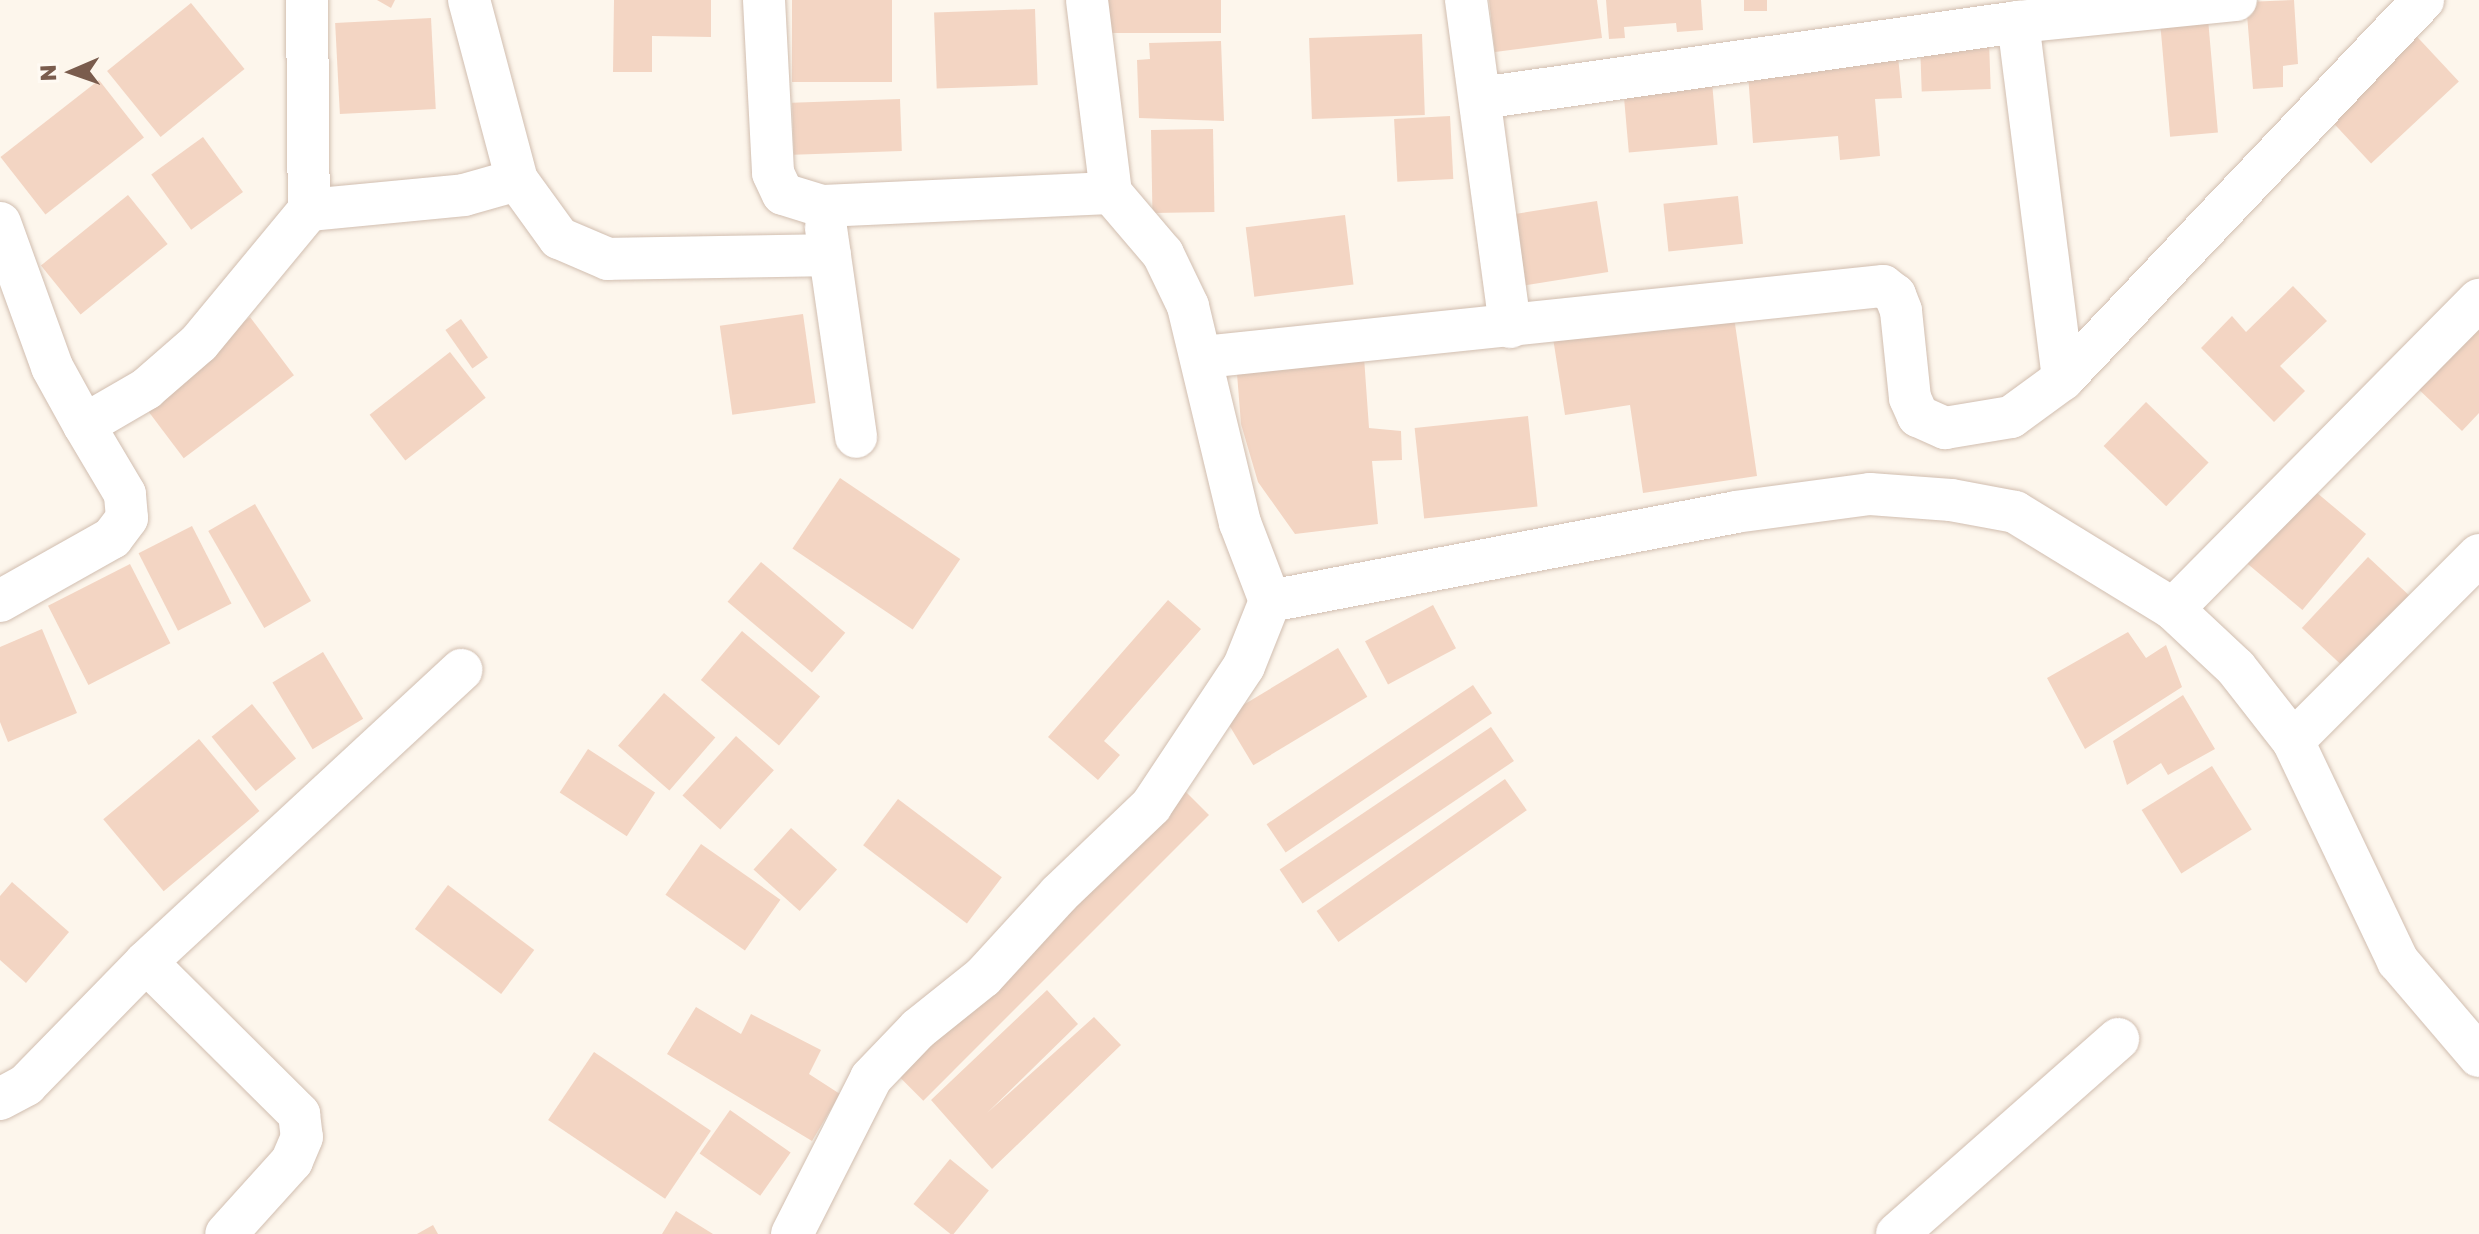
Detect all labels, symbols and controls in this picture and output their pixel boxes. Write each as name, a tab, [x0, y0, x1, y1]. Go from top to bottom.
north arrow	[32, 32, 112, 112]
text: N	[34, 64, 61, 82]

